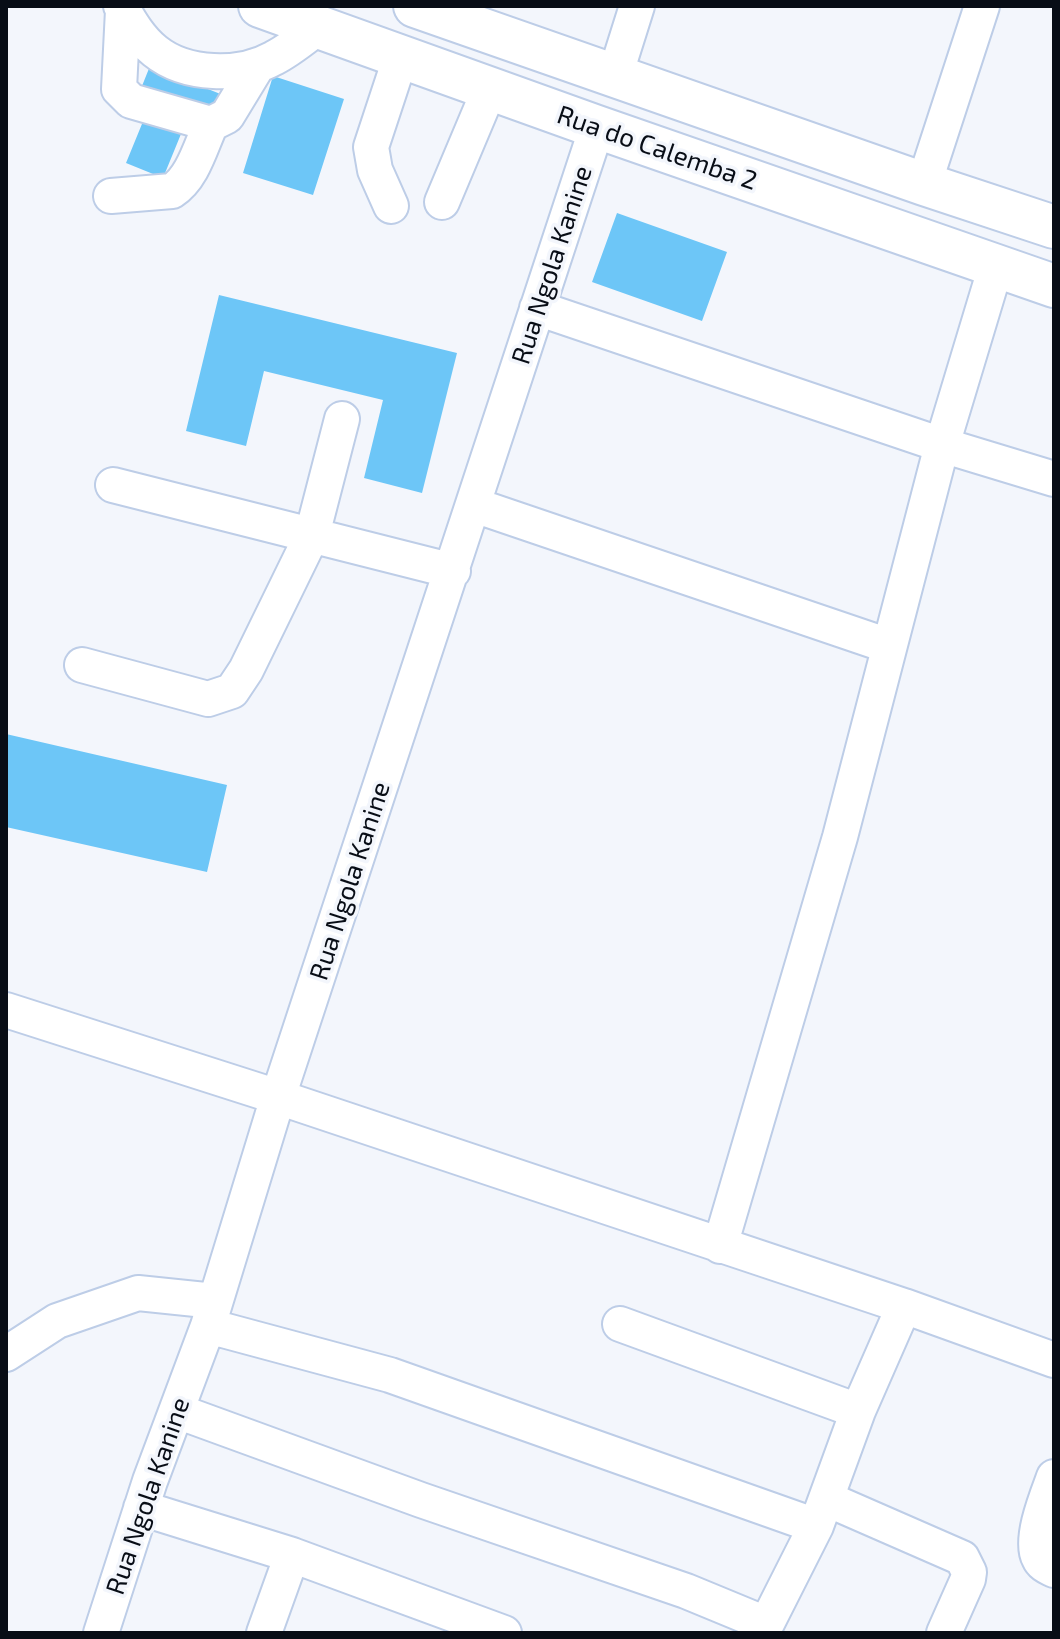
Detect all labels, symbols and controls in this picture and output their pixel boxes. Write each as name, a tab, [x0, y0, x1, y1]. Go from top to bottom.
street label: Rua do Calemba 2	[553, 99, 761, 197]
street label: Rua Ngola Kanine	[505, 162, 599, 368]
street label: Rua Ngola Kanine	[303, 778, 397, 984]
street label: Rua Ngola Kanine	[100, 1393, 196, 1599]

